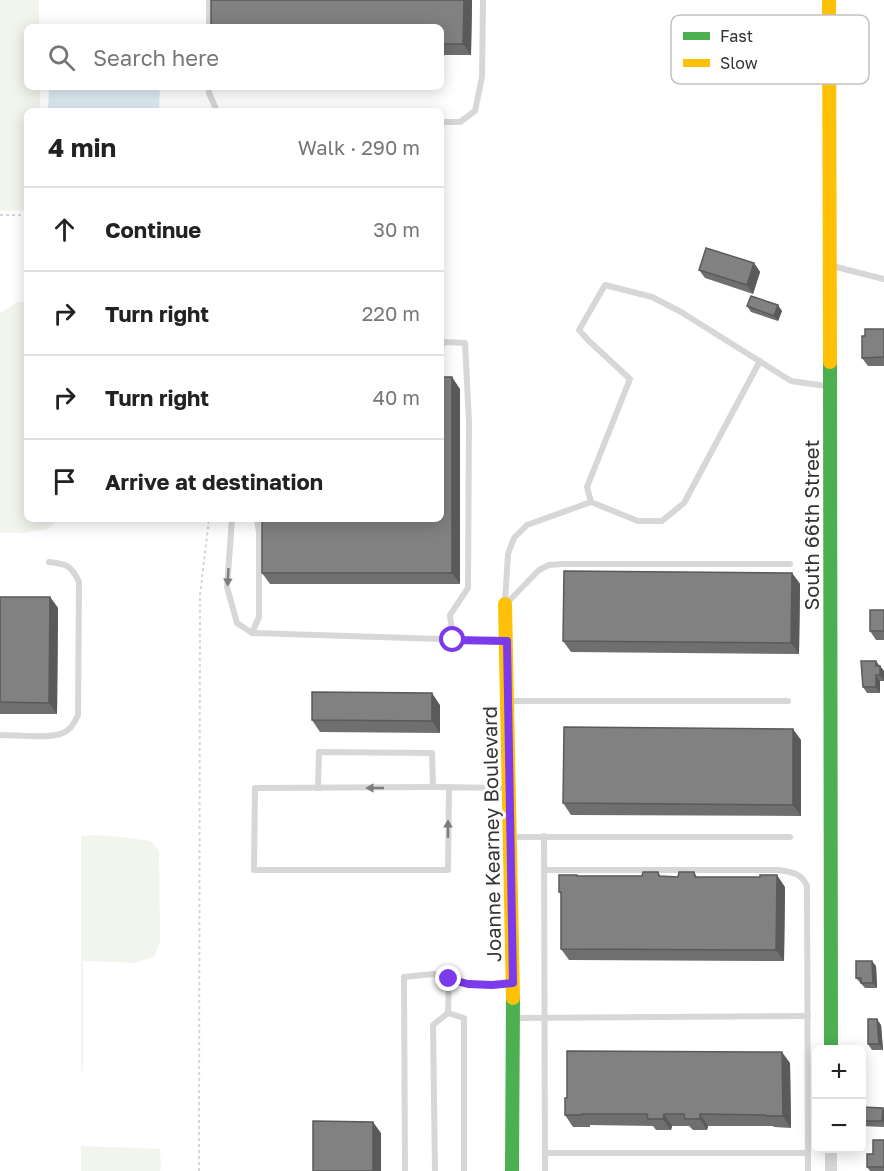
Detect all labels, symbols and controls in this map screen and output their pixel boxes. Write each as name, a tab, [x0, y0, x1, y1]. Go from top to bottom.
legend	[671, 15, 869, 84]
search box	[24, 24, 444, 90]
text: Fast	[720, 26, 753, 46]
icon: search	[45, 41, 78, 74]
text: Search here	[93, 44, 219, 71]
text: Slow	[720, 53, 758, 73]
text: 4 min	[48, 132, 116, 163]
text: Walk · 290 m	[298, 135, 420, 159]
icon: ahead	[48, 213, 81, 246]
text: Continue	[105, 216, 201, 243]
text: 30 m	[373, 217, 420, 241]
icon: right	[48, 297, 81, 330]
text: Turn right	[105, 300, 209, 327]
text: 220 m	[362, 301, 420, 325]
icon: right	[48, 381, 81, 414]
text: Turn right	[105, 384, 209, 411]
text: 40 m	[373, 385, 420, 409]
street label: South 66th Street	[799, 440, 823, 610]
icon: arrive	[48, 465, 81, 498]
text: Arrive at destination	[105, 468, 323, 495]
one-way arrow	[224, 568, 233, 587]
route start	[439, 626, 465, 652]
street label: Joanne Kearney Boulevard	[477, 706, 505, 962]
one-way arrow	[366, 783, 385, 792]
one-way arrow	[443, 819, 453, 838]
route end	[435, 965, 461, 991]
map controls	[812, 1045, 866, 1153]
button: +	[812, 1045, 866, 1099]
button: −	[812, 1099, 866, 1153]

